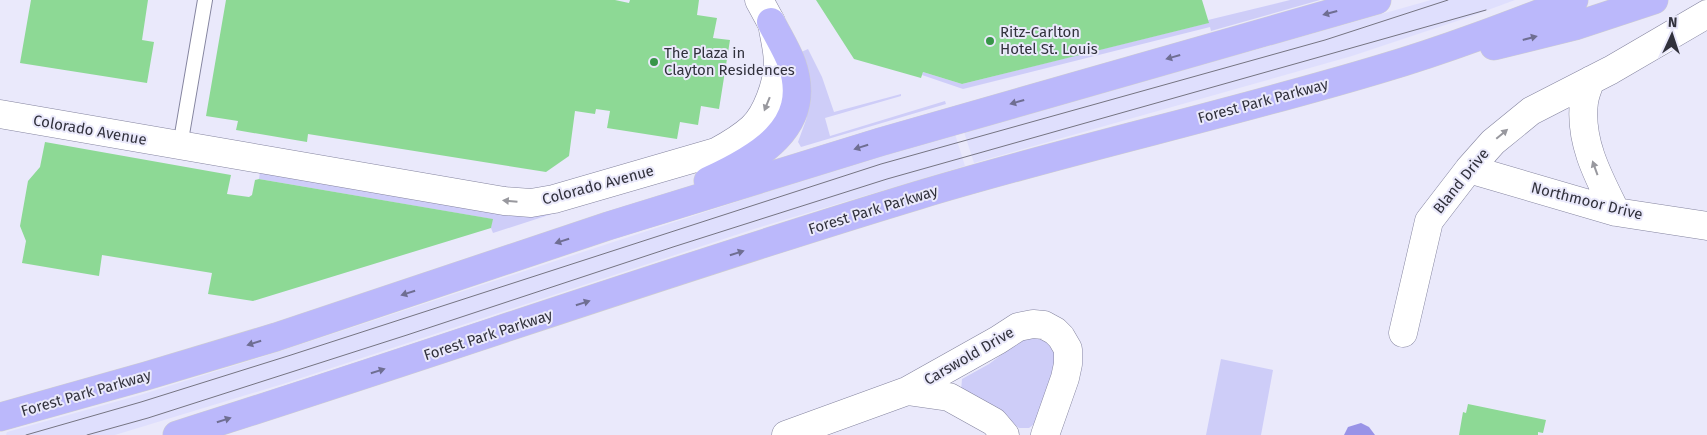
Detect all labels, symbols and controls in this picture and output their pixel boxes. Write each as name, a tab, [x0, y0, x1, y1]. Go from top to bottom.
one-way arrow	[1322, 9, 1337, 17]
north arrow	[1647, 10, 1697, 60]
text: N	[1668, 14, 1678, 31]
place label: Ritz-Carlton Hotel St. Louis	[1000, 23, 1098, 58]
one-way arrow	[1523, 33, 1538, 41]
marker: Ritz-Carlton Hotel St. Louis	[984, 35, 996, 47]
place label: The Plaza in Clayton Residences	[664, 44, 795, 79]
one-way arrow	[1166, 53, 1181, 61]
marker: The Plaza in Clayton Residences	[648, 56, 660, 68]
street label: Forest Park Parkway	[1196, 75, 1331, 127]
one-way arrow	[762, 97, 770, 111]
one-way arrow	[1010, 98, 1025, 106]
street label: Colorado Avenue	[32, 111, 148, 149]
one-way arrow	[1496, 128, 1508, 140]
one-way arrow	[854, 144, 869, 152]
street label: Bland Drive	[1429, 145, 1493, 217]
one-way arrow	[1591, 160, 1599, 175]
street label: Colorado Avenue	[540, 161, 656, 209]
street label: Northmoor Drive	[1529, 178, 1645, 224]
street label: Forest Park Parkway	[806, 182, 940, 238]
one-way arrow	[502, 197, 518, 205]
one-way arrow	[554, 238, 569, 246]
one-way arrow	[730, 248, 745, 256]
one-way arrow	[400, 289, 415, 297]
one-way arrow	[575, 299, 590, 306]
street label: Forest Park Parkway	[421, 305, 555, 364]
street label: Carswold Drive	[921, 323, 1017, 389]
one-way arrow	[246, 340, 261, 348]
street label: Forest Park Parkway	[19, 366, 154, 420]
one-way arrow	[371, 367, 386, 374]
one-way arrow	[216, 416, 231, 424]

